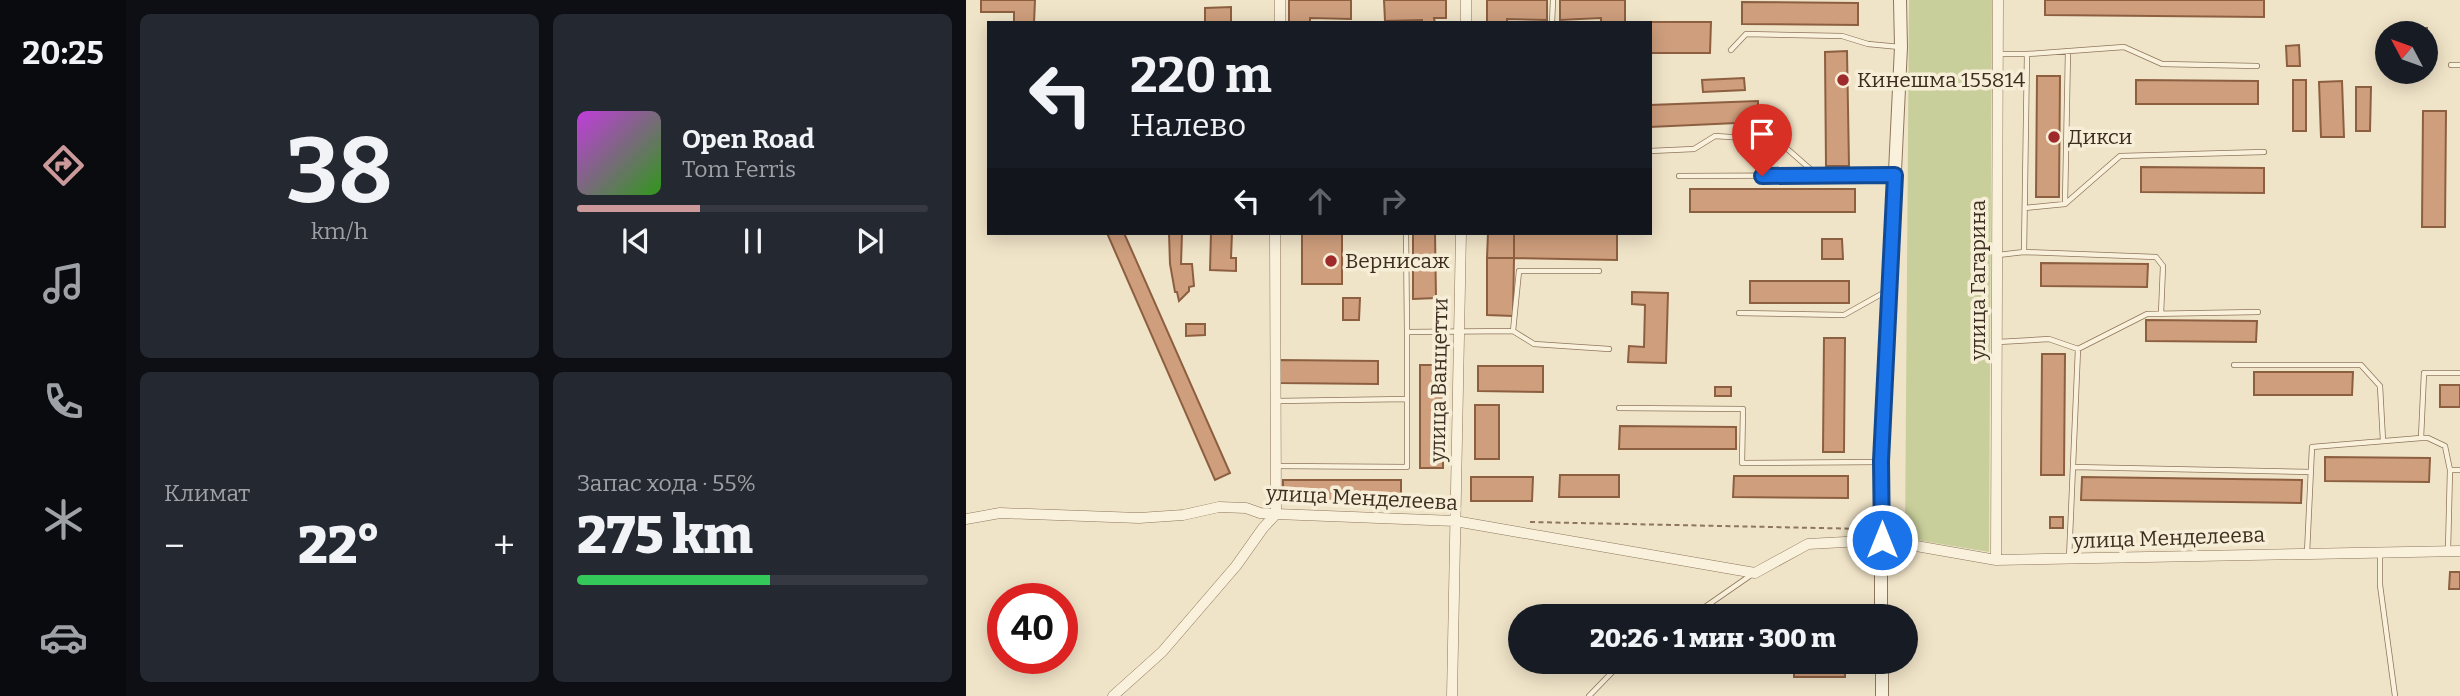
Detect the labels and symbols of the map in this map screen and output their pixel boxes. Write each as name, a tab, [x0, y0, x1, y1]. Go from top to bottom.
north arrow	[2375, 21, 2438, 84]
place label: Кинешма 155814	[1857, 67, 2025, 93]
marker: Кинешма 155814	[1835, 72, 1851, 88]
pin	[1732, 104, 1792, 176]
place label: Дикси	[2068, 124, 2132, 150]
marker: Дикси	[2046, 129, 2062, 145]
street label: улица Гагарина	[1965, 199, 1991, 361]
place label: Вернисаж	[1345, 248, 1450, 274]
marker: Вернисаж	[1323, 253, 1339, 269]
street label: улица Ванцетти	[1425, 297, 1453, 464]
street label: улица Менделеева	[1264, 480, 1459, 516]
position arrow	[1845, 503, 1919, 577]
street label: улица Менделеева	[2072, 522, 2266, 554]
speed limit sign: 40	[987, 583, 1078, 674]

